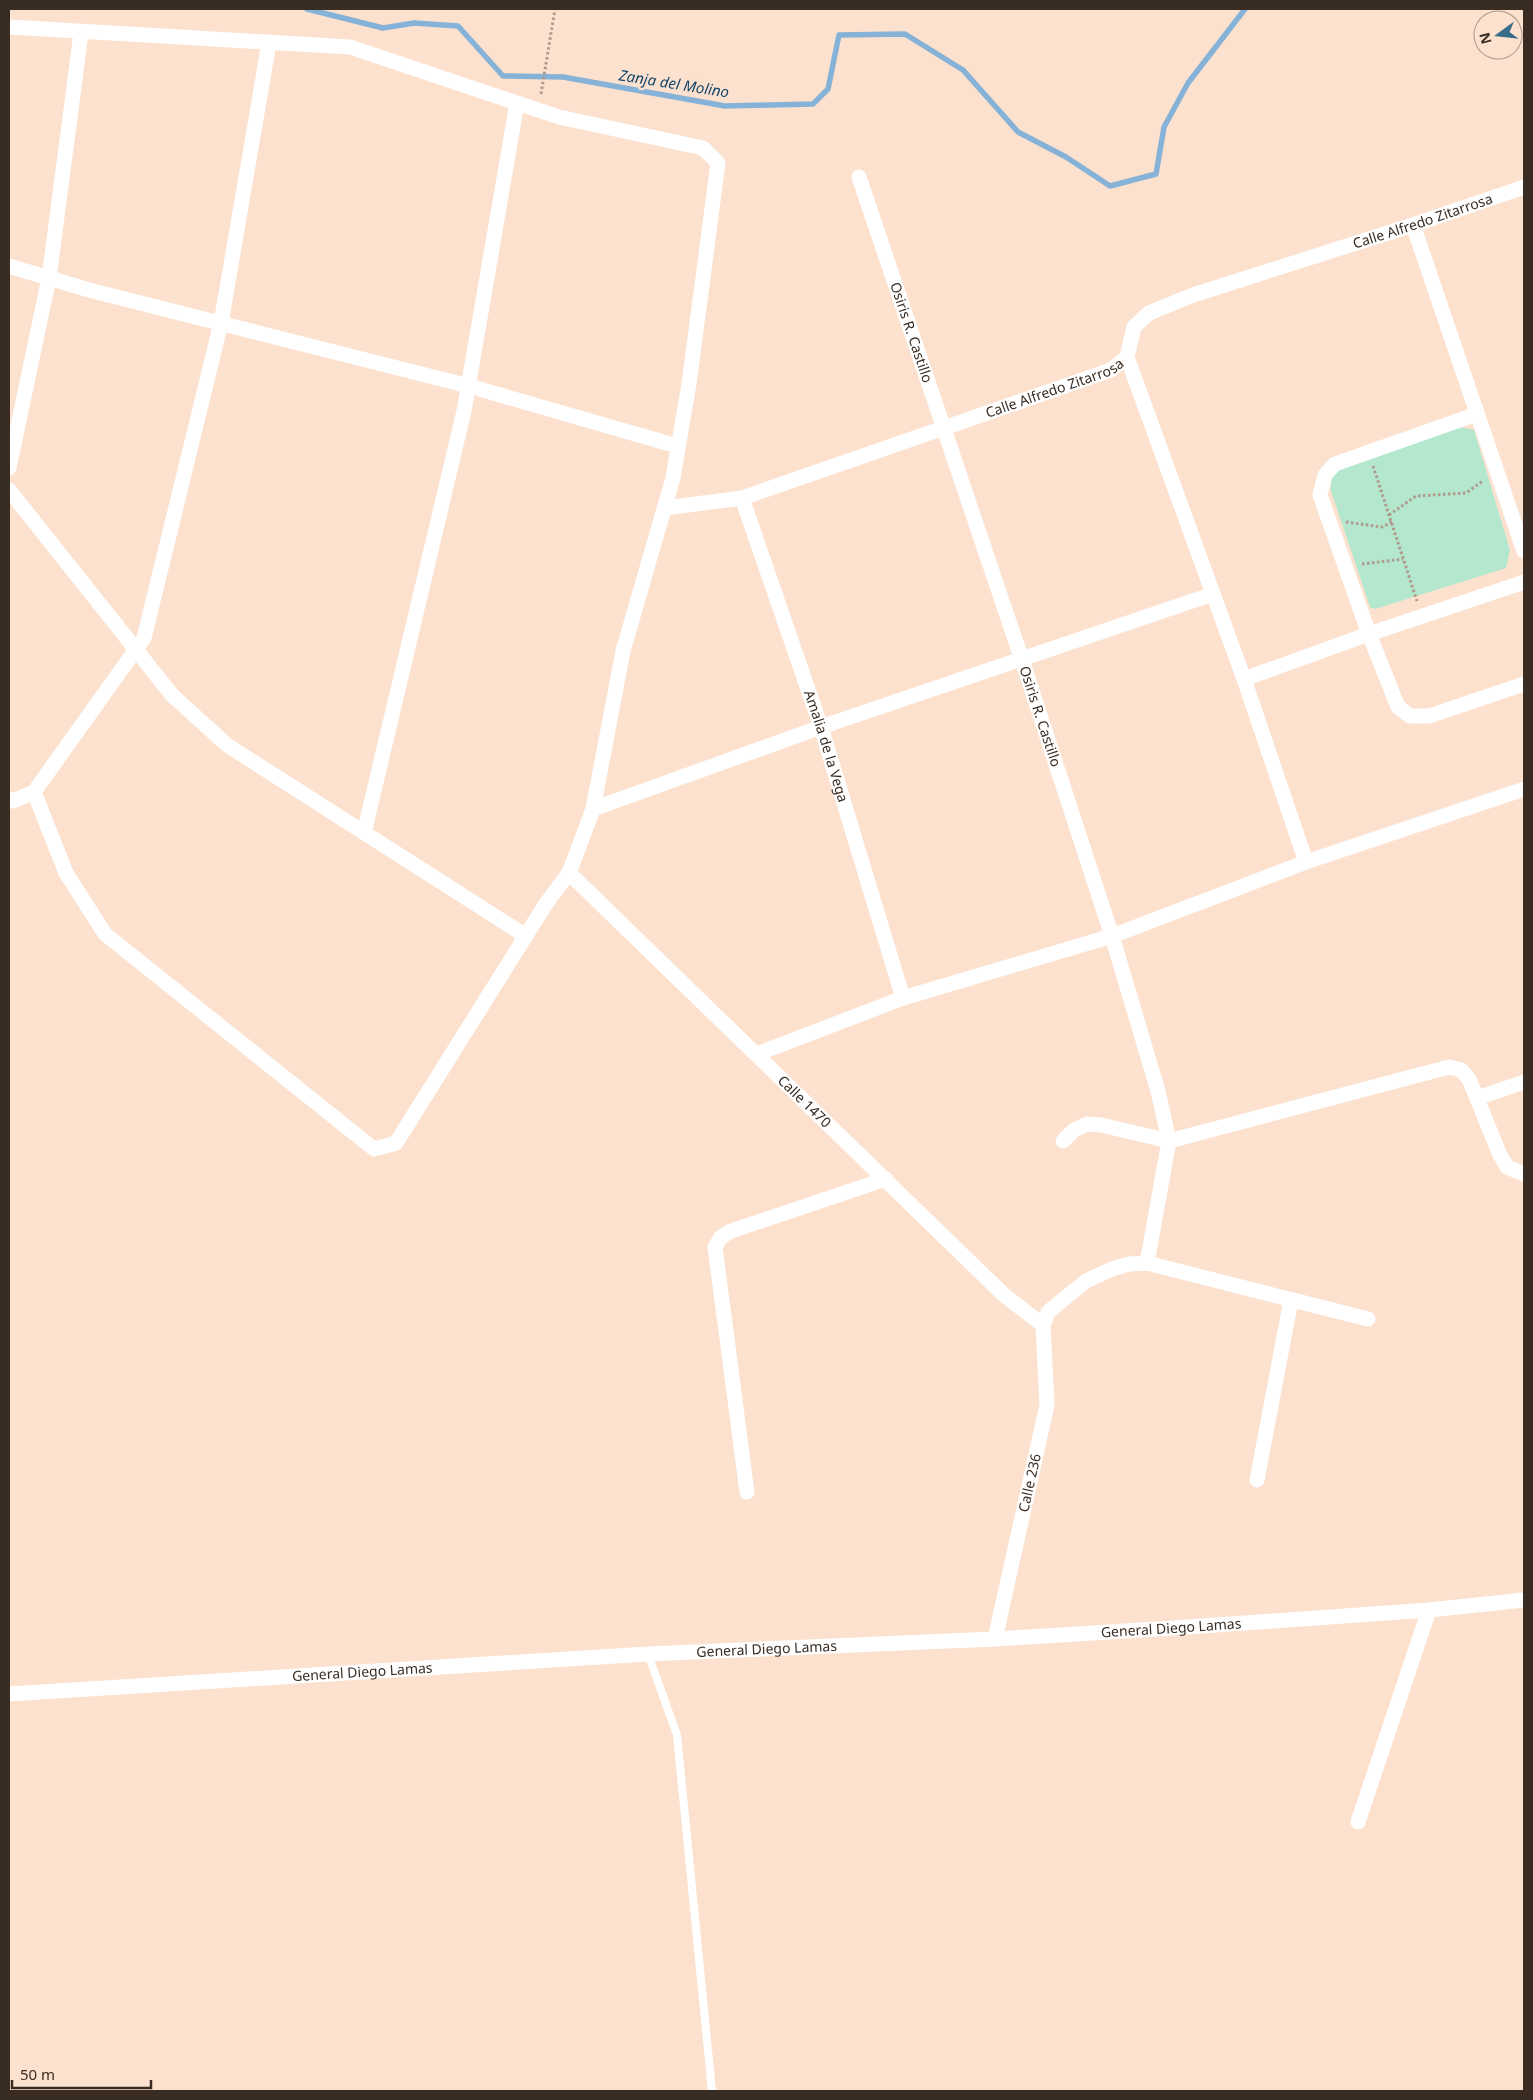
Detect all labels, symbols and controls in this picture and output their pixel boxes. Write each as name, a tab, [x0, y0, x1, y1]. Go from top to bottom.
north arrow	[1473, 10, 1523, 60]
text: N	[1474, 31, 1496, 46]
water label: Zanja del Molino	[617, 64, 731, 102]
street label: Calle Alfredo Zitarrosa	[1350, 189, 1495, 253]
street label: Osiris R. Castillo	[886, 279, 938, 385]
street label: Calle Alfredo Zitarrosa	[983, 354, 1127, 422]
street label: Osiris R. Castillo	[1016, 663, 1066, 769]
street label: Amalia de la Vega	[800, 687, 853, 804]
street label: Calle 1470	[774, 1071, 836, 1131]
street label: Calle 236	[1013, 1452, 1045, 1514]
street label: General Diego Lamas	[1100, 1613, 1242, 1641]
street label: General Diego Lamas	[696, 1636, 838, 1661]
street label: General Diego Lamas	[291, 1657, 433, 1685]
scale bar	[12, 2058, 151, 2090]
text: 50 m	[20, 2064, 55, 2084]

